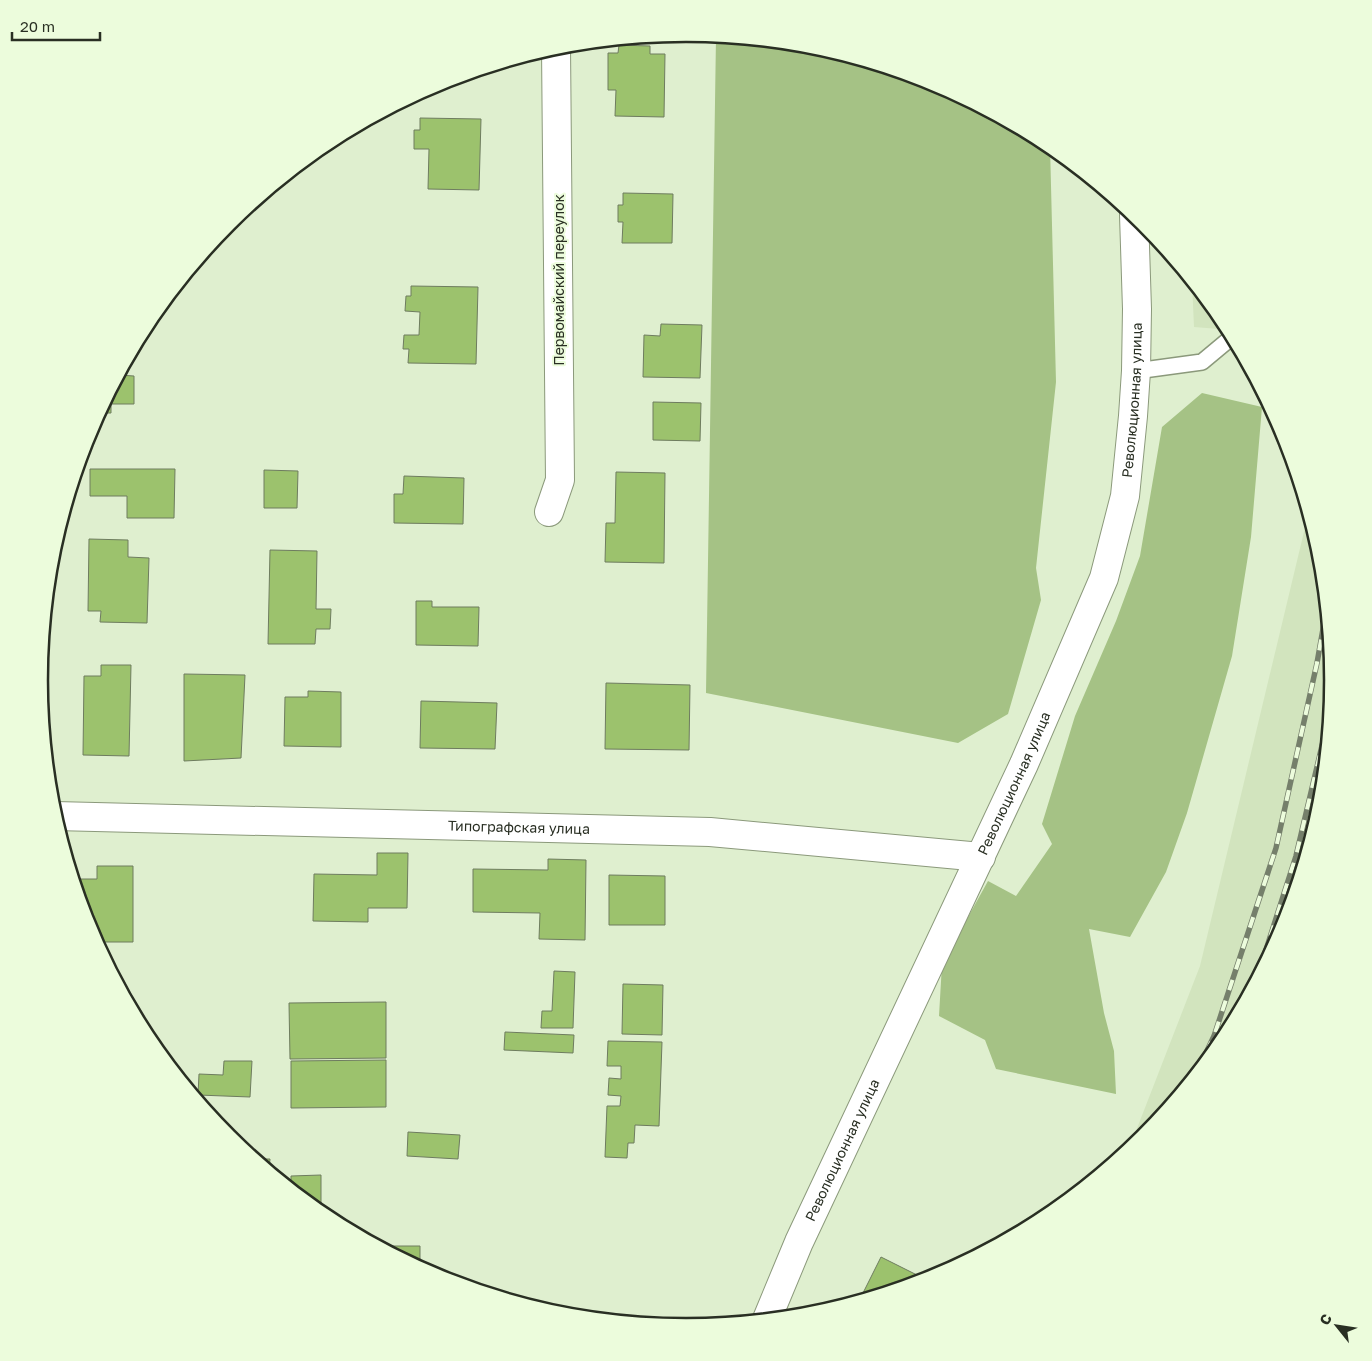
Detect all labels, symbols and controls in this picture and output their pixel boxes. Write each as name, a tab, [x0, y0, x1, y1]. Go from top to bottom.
scale bar	[12, 10, 100, 42]
text: 20 m	[20, 17, 55, 35]
street label: Первомайский переулок	[550, 194, 567, 366]
street label: Революционная улица	[1118, 322, 1145, 479]
street label: Революционная улица	[973, 709, 1054, 857]
street label: Типографская улица	[448, 817, 590, 837]
street label: Революционная улица	[801, 1076, 883, 1224]
north arrow	[1312, 1301, 1362, 1351]
text: С	[1315, 1311, 1335, 1328]

